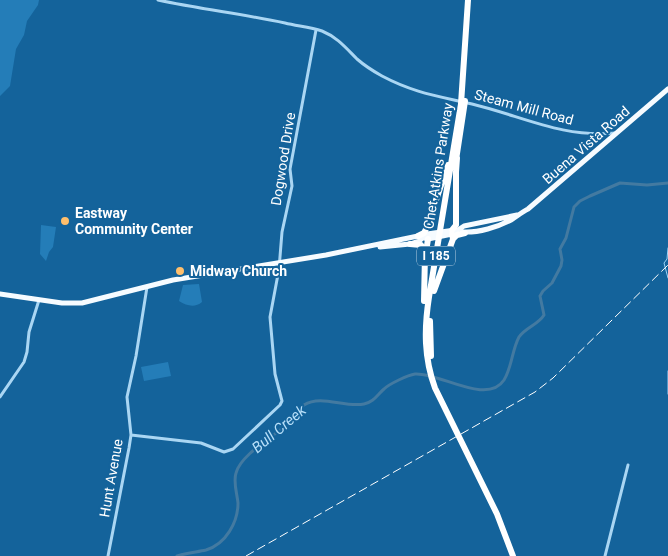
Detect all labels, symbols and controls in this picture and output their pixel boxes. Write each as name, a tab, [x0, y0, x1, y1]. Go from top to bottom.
street label: Steam Mill Road	[473, 86, 575, 128]
street label: Chet Atkins Parkway	[420, 101, 456, 230]
street label: Buena Vista Road	[539, 103, 633, 187]
street label: Dogwood Drive	[268, 111, 298, 207]
place label: Eastway Community Center	[75, 205, 193, 237]
marker: Eastway Community Center	[59, 215, 71, 227]
road number: I 185	[417, 247, 455, 266]
place label: Midway Church	[190, 263, 287, 279]
marker: Midway Church	[174, 265, 186, 277]
water label: Bull Creek	[248, 401, 310, 457]
street label: Hunt Avenue	[96, 438, 126, 518]

